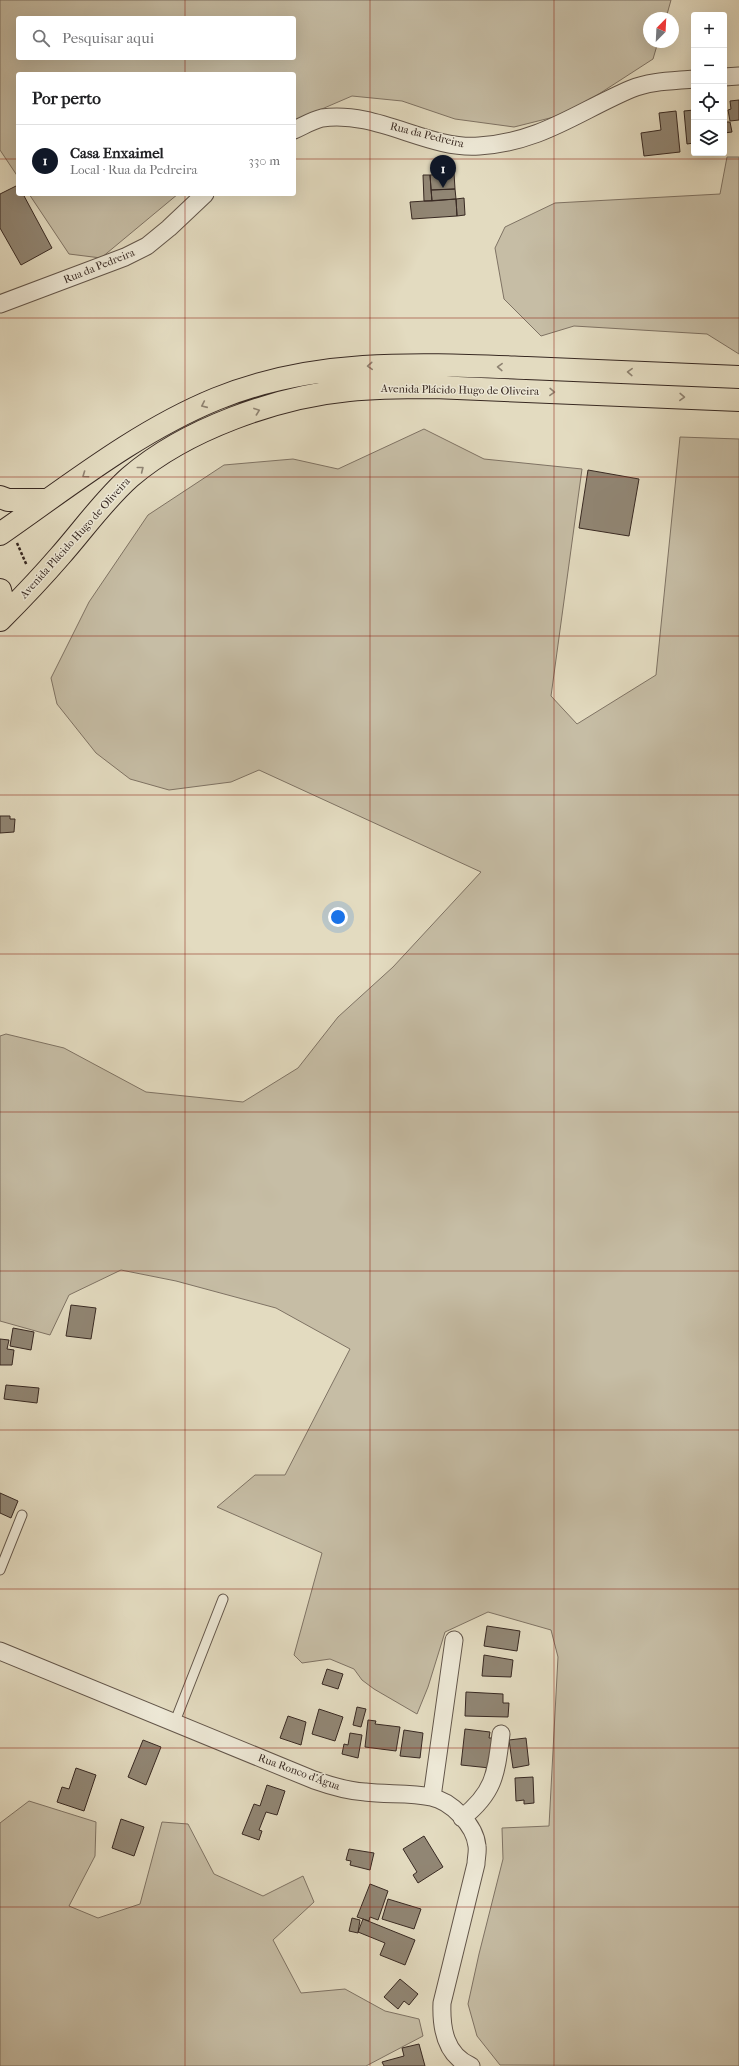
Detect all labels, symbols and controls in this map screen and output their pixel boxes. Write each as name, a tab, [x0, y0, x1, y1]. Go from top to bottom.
north arrow	[643, 12, 679, 48]
map controls	[691, 12, 727, 156]
button: +	[691, 12, 727, 48]
search box	[16, 16, 296, 60]
icon: search	[30, 27, 52, 49]
text: Pesquisar aqui	[62, 29, 154, 47]
button: −	[691, 48, 727, 84]
button: locate	[691, 84, 727, 120]
text: Por perto	[32, 88, 101, 108]
street label: Rua da Pedreira	[389, 120, 466, 151]
button: layers	[691, 120, 727, 156]
text: Casa Enxaimel	[70, 144, 164, 162]
text: 1	[43, 153, 47, 168]
text: 330 m	[249, 153, 280, 168]
pin: 1	[430, 155, 456, 188]
text: Local · Rua da Pedreira	[70, 162, 198, 177]
street label: Rua da Pedreira	[61, 245, 137, 286]
one-way arrow	[367, 361, 373, 370]
one-way arrow	[497, 363, 503, 371]
one-way arrow	[627, 368, 633, 377]
street label: Avenida Plácido Hugo de Oliveira	[380, 382, 540, 398]
one-way arrow	[549, 388, 555, 396]
one-way arrow	[679, 393, 685, 402]
one-way arrow	[200, 400, 207, 408]
one-way arrow	[253, 407, 260, 415]
one-way arrow	[137, 467, 144, 474]
one-way arrow	[82, 470, 89, 478]
street label: Avenida Plácido Hugo de Oliveira	[17, 474, 133, 602]
your location	[328, 907, 348, 927]
street label: Rua Ronco d’Água	[256, 1751, 343, 1793]

